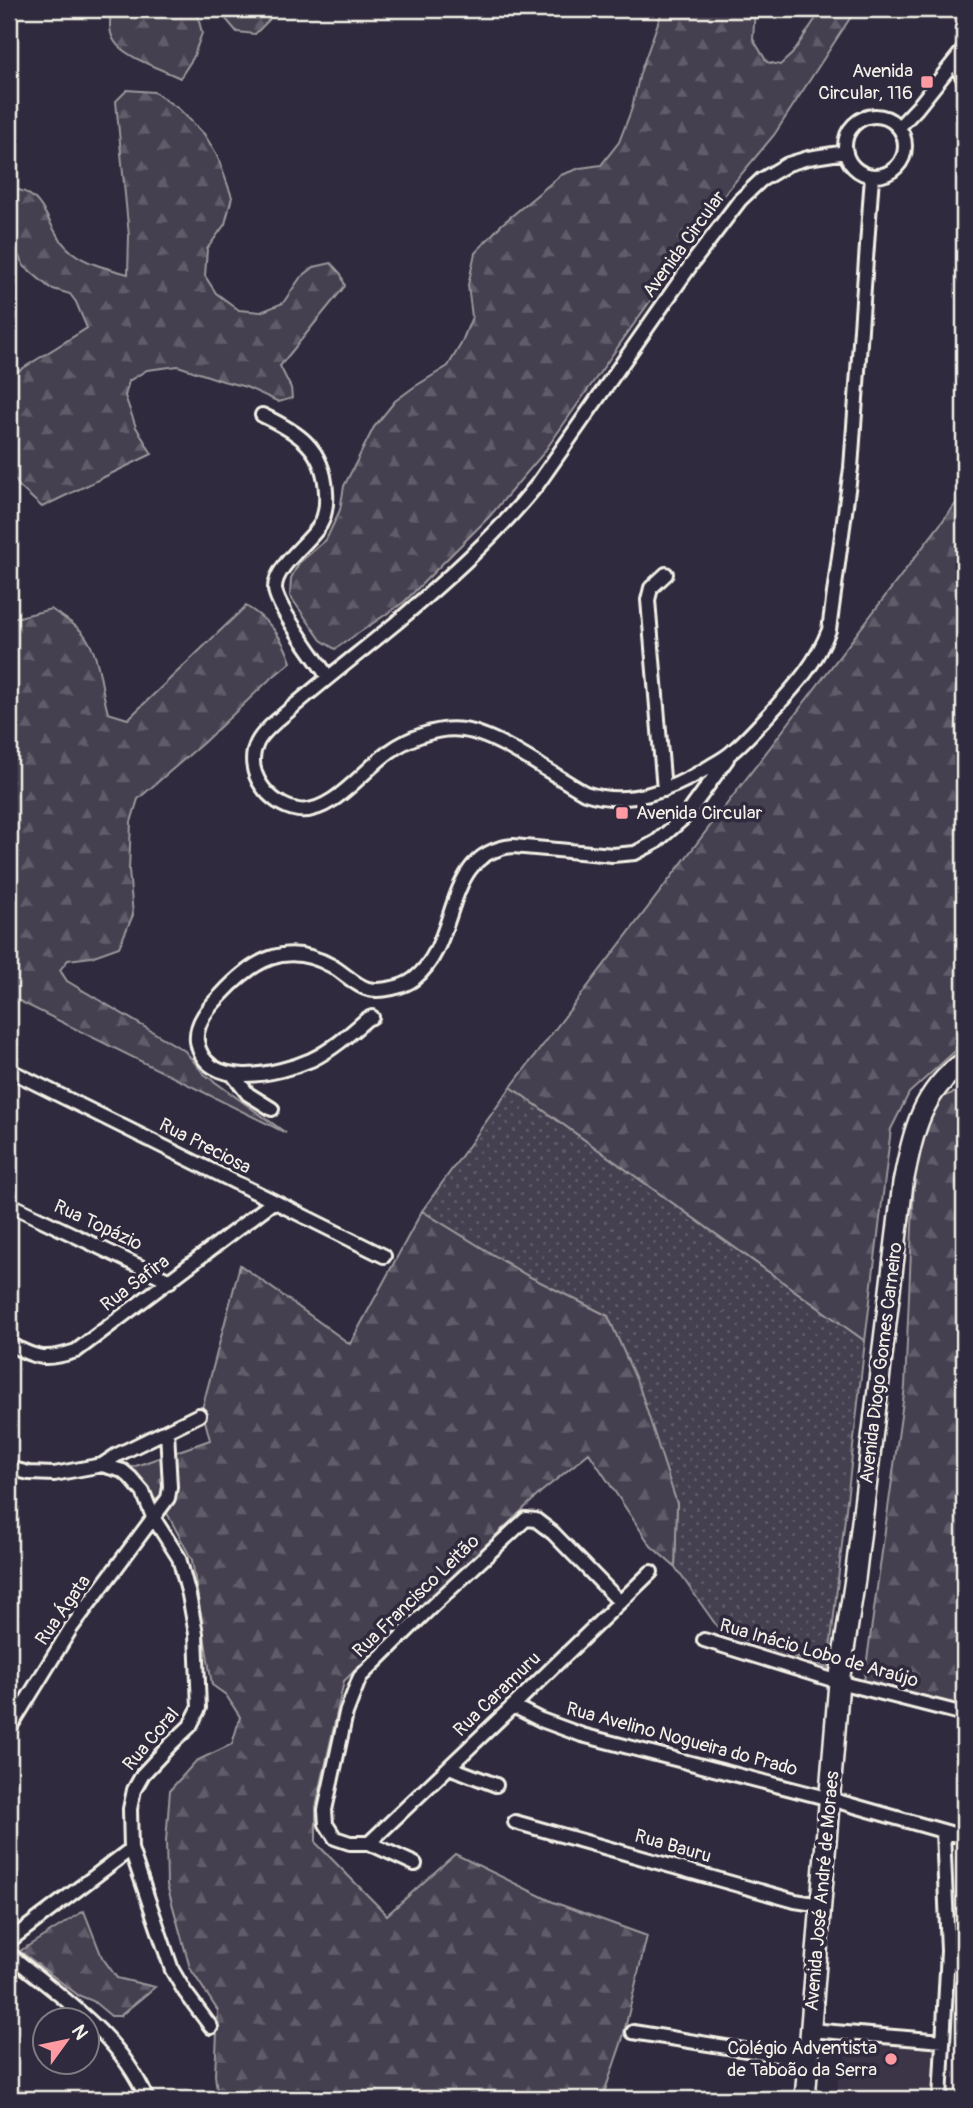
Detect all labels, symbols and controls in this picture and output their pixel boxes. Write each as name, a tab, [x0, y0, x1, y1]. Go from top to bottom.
place label: Avenida Circular, 116	[818, 59, 913, 105]
marker: Avenida Circular, 116	[919, 74, 935, 90]
street label: Avenida Circular	[637, 186, 731, 302]
place label: Avenida Circular	[636, 801, 763, 825]
marker: Avenida Circular	[614, 805, 630, 821]
street label: Rua Preciosa	[155, 1113, 255, 1179]
street label: Rua Topázio	[50, 1194, 146, 1256]
street label: Avenida Diogo Gomes Carneiro	[854, 1241, 908, 1485]
street label: Rua Safira	[96, 1249, 174, 1317]
street label: Rua Francisco Leitão	[347, 1529, 485, 1663]
street label: Rua Ágata	[30, 1570, 96, 1650]
street label: Rua Inácio Lobo de Araújo	[717, 1613, 921, 1693]
street label: Rua Caramuru	[448, 1646, 546, 1742]
street label: Rua Avelino Nogueira do Prado	[564, 1697, 800, 1781]
street label: Rua Coral	[118, 1702, 184, 1776]
street label: Avenida José André de Moraes	[800, 1769, 844, 2012]
street label: Rua Bauru	[632, 1824, 714, 1868]
north arrow	[32, 2007, 102, 2076]
text: N	[66, 2020, 93, 2044]
place label: Colégio Adventista de Taboão da Serra	[727, 2036, 877, 2082]
marker: Colégio Adventista de Taboão da Serra	[883, 2051, 899, 2067]

